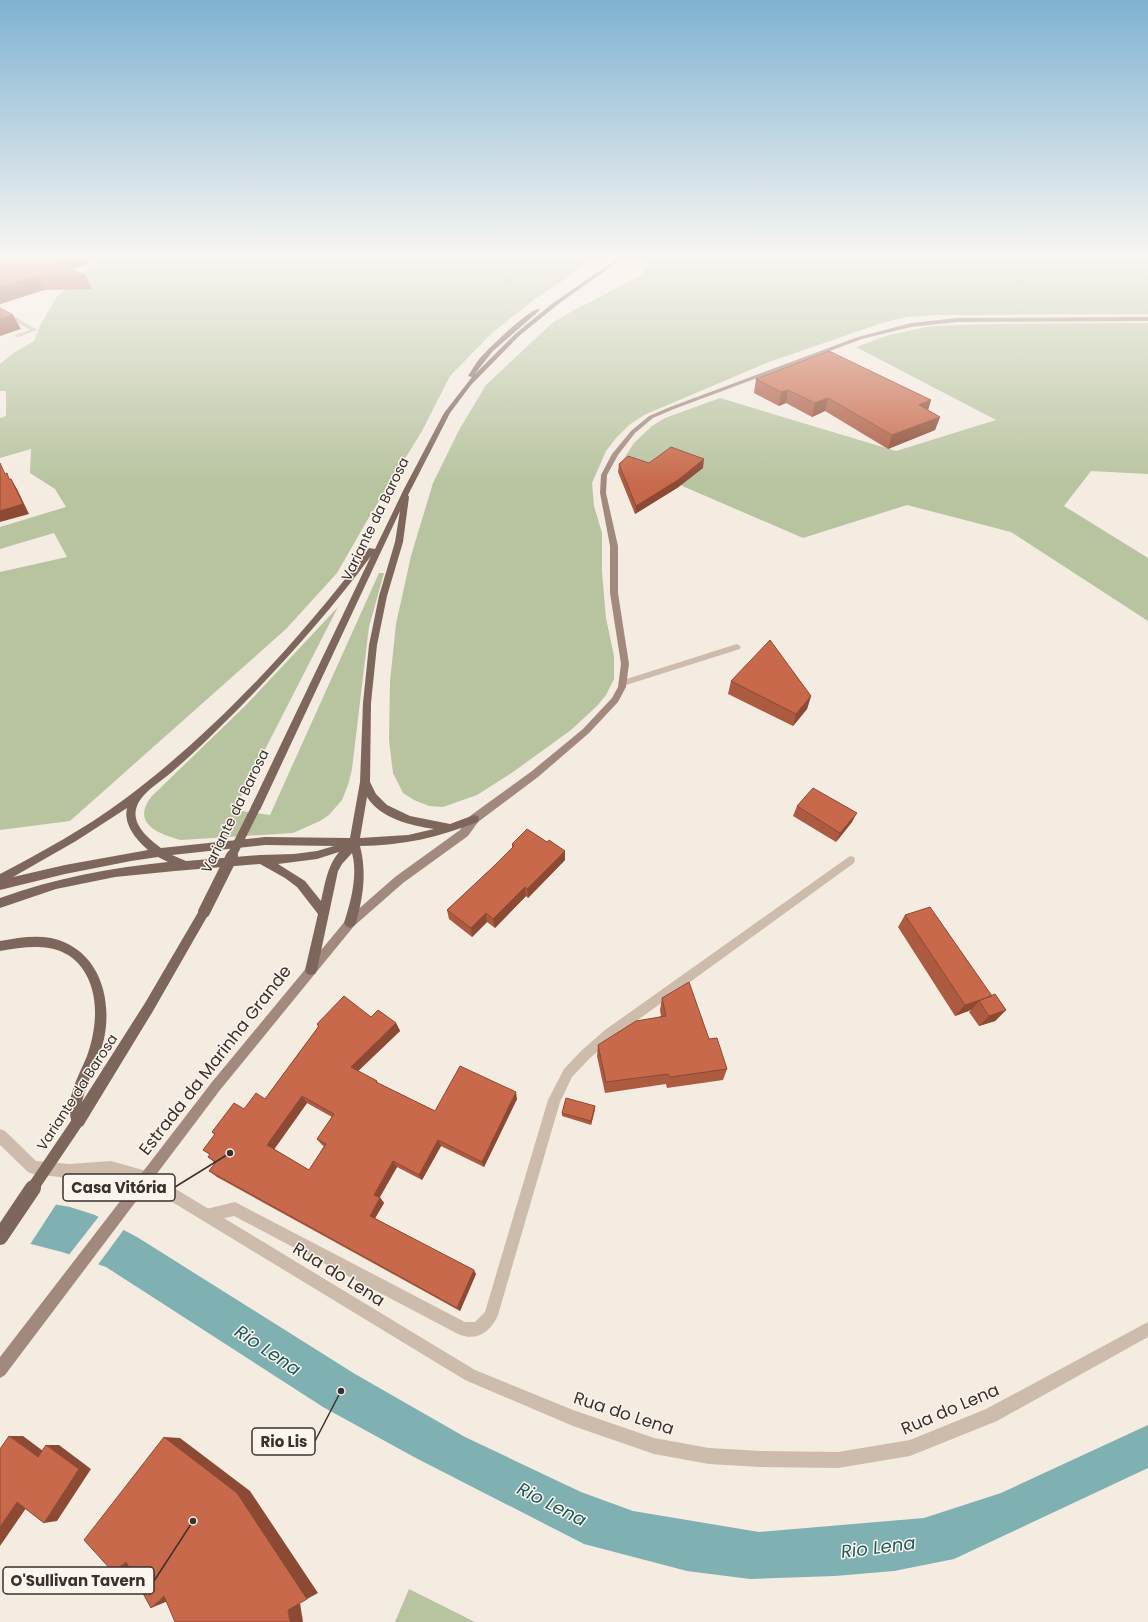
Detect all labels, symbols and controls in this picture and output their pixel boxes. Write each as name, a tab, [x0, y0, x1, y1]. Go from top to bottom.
street label: Variante da Barosa	[336, 454, 414, 584]
street label: Variante da Barosa	[196, 746, 274, 876]
street label: Estrada da Marinha Grande	[133, 960, 297, 1160]
street label: Variante da Barosa	[32, 1030, 122, 1154]
callout: Casa Vitória	[63, 1174, 175, 1201]
text: Casa Vitória	[71, 1177, 167, 1198]
street label: Rua do Lena	[288, 1236, 390, 1312]
water label: Rio Lena	[230, 1319, 306, 1381]
street label: Rua do Lena	[897, 1378, 1003, 1440]
street label: Rua do Lena	[571, 1385, 677, 1441]
callout: Rio Lis	[252, 1428, 315, 1455]
text: Rio Lis	[261, 1431, 307, 1452]
water label: Rio Lena	[513, 1476, 591, 1532]
water label: Rio Lena	[839, 1530, 917, 1564]
callout: O'Sullivan Tavern	[3, 1567, 154, 1594]
text: O'Sullivan Tavern	[11, 1570, 145, 1591]

